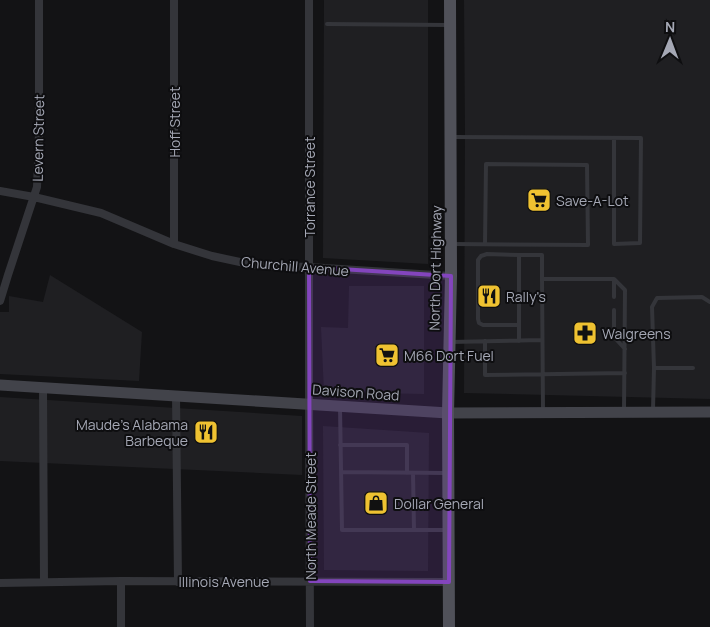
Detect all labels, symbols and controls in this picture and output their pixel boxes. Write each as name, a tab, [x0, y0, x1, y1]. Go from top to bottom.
north arrow	[645, 15, 695, 65]
text: N	[665, 17, 675, 36]
street label: Hoff Street	[165, 86, 184, 158]
street label: Levern Street	[28, 94, 48, 182]
street label: Torrance Street	[300, 136, 319, 238]
supermarket icon: Save-A-Lot	[526, 187, 552, 213]
place label: Save-A-Lot	[556, 191, 629, 210]
street label: North Dort Highway	[424, 205, 446, 331]
street label: Churchill Avenue	[240, 252, 350, 280]
restaurant icon: Rally's	[476, 283, 502, 309]
place label: Rally's	[506, 287, 546, 306]
pharmacy icon: Walgreens	[572, 320, 598, 346]
place label: Walgreens	[602, 324, 671, 343]
supermarket icon: M66 Dort Fuel	[374, 342, 400, 368]
place label: M66 Dort Fuel	[404, 346, 494, 365]
street label: Davison Road	[312, 379, 400, 405]
place label: Maude's Alabama Barbeque	[76, 415, 188, 450]
restaurant icon: Maude's Alabama Barbeque	[193, 419, 219, 445]
street label: North Meade Street	[301, 452, 320, 580]
shop icon: Dollar General	[363, 490, 389, 516]
place label: Dollar General	[394, 494, 484, 513]
street label: Illinois Avenue	[179, 572, 269, 591]

